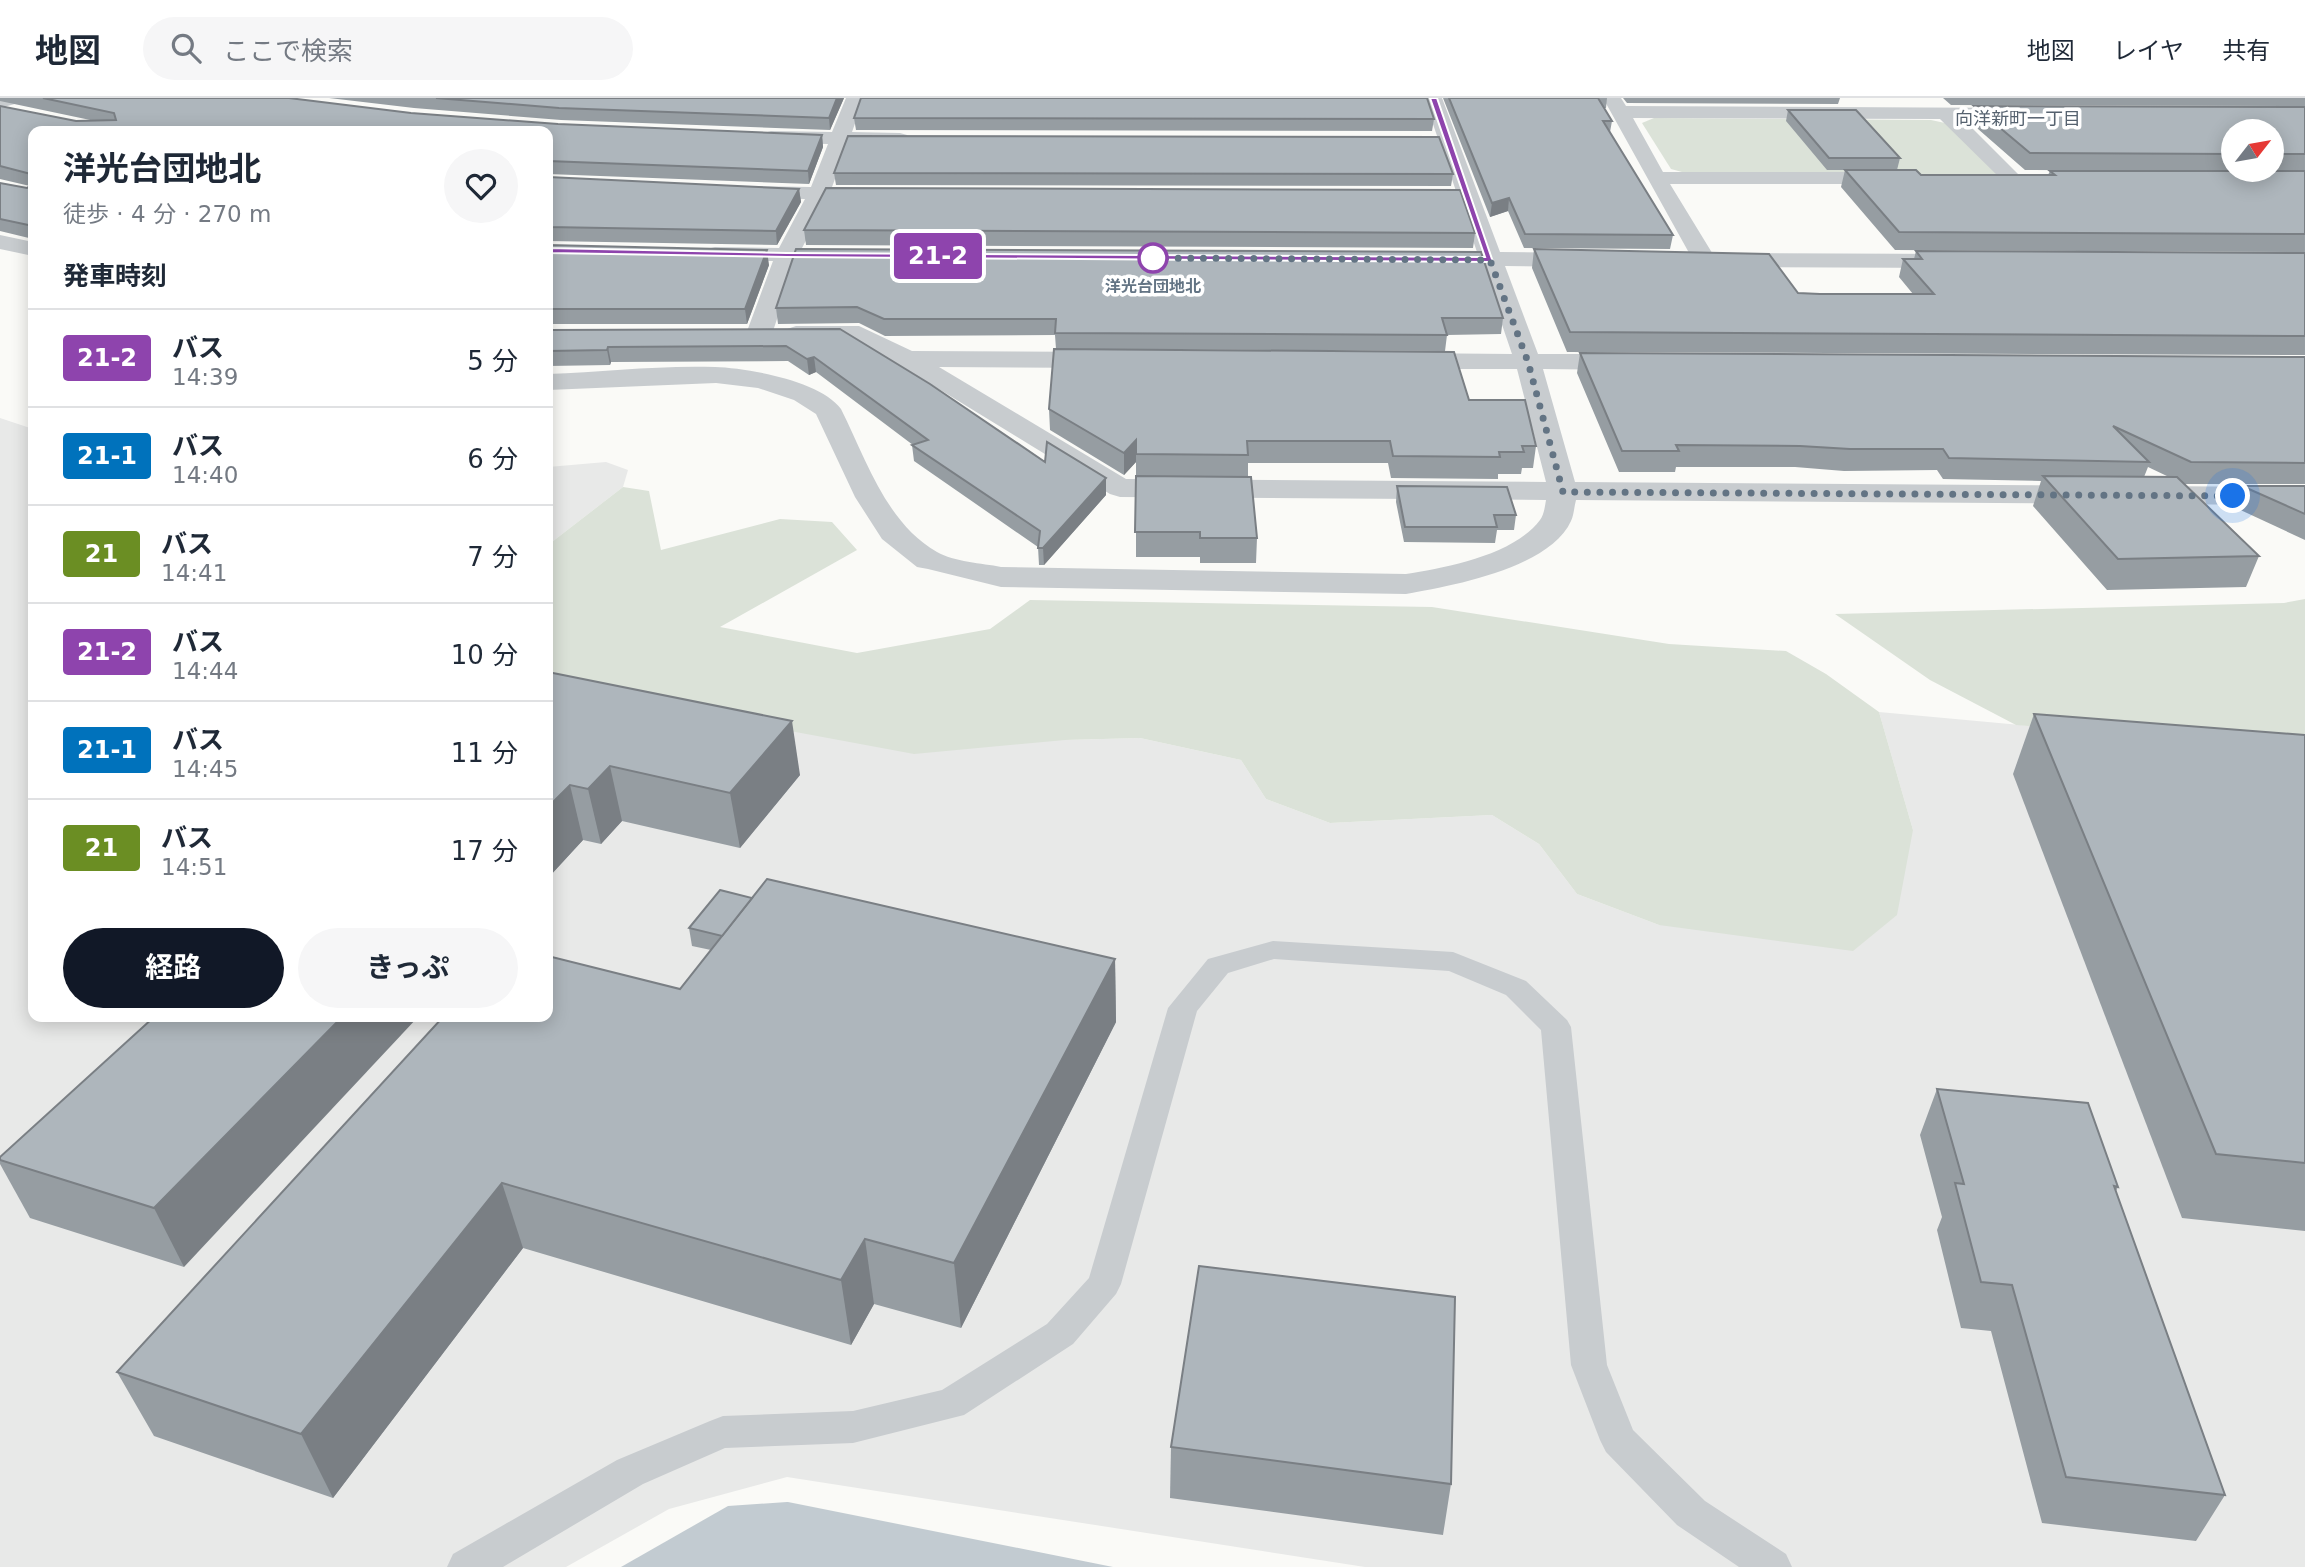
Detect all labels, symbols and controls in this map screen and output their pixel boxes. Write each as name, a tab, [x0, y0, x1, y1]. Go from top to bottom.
search box	[143, 17, 633, 80]
icon: search	[167, 29, 205, 67]
text: 地図	[35, 31, 101, 70]
text: ここで検索	[223, 36, 353, 66]
text: 地図	[2027, 37, 2075, 65]
text: レイヤ	[2113, 37, 2184, 65]
text: 共有	[2222, 37, 2270, 65]
district label: 向洋新町一丁目	[1955, 108, 2081, 129]
north arrow	[2221, 119, 2284, 182]
map controls	[2221, 119, 2284, 182]
text: 洋光台団地北	[63, 149, 261, 188]
button: heart	[444, 149, 518, 223]
text: 徒歩 · 4 分 · 270 m	[63, 201, 271, 227]
line badge: 21-2	[889, 233, 987, 279]
text: 21-2	[908, 242, 968, 270]
marker: 洋光台団地北	[1138, 243, 1168, 273]
text: 発車時刻	[63, 261, 167, 291]
place label: 洋光台団地北	[1105, 277, 1201, 296]
text: バス	[172, 333, 224, 363]
text: 21-2	[77, 344, 137, 372]
text: 5 分	[467, 346, 518, 376]
text: 14:39	[172, 364, 238, 390]
text: バス	[172, 431, 224, 461]
text: 21-1	[77, 442, 137, 470]
text: 6 分	[467, 444, 518, 474]
text: 14:40	[172, 462, 238, 488]
your location	[2215, 478, 2250, 513]
text: バス	[161, 529, 213, 559]
text: 21	[85, 540, 118, 568]
text: 7 分	[467, 542, 518, 572]
text: 14:41	[161, 560, 227, 586]
text: バス	[172, 627, 224, 657]
text: 21-2	[77, 638, 137, 666]
text: 10 分	[451, 640, 518, 670]
text: 14:44	[172, 658, 238, 684]
text: バス	[172, 725, 224, 755]
text: 21-1	[77, 736, 137, 764]
text: 11 分	[451, 738, 518, 768]
text: 14:45	[172, 756, 238, 782]
text: バス	[161, 823, 213, 853]
text: 21	[85, 834, 118, 862]
text: 17 分	[451, 836, 518, 866]
text: 14:51	[161, 854, 227, 880]
button: 経路	[63, 928, 284, 1008]
button: きっぷ	[298, 928, 518, 1008]

